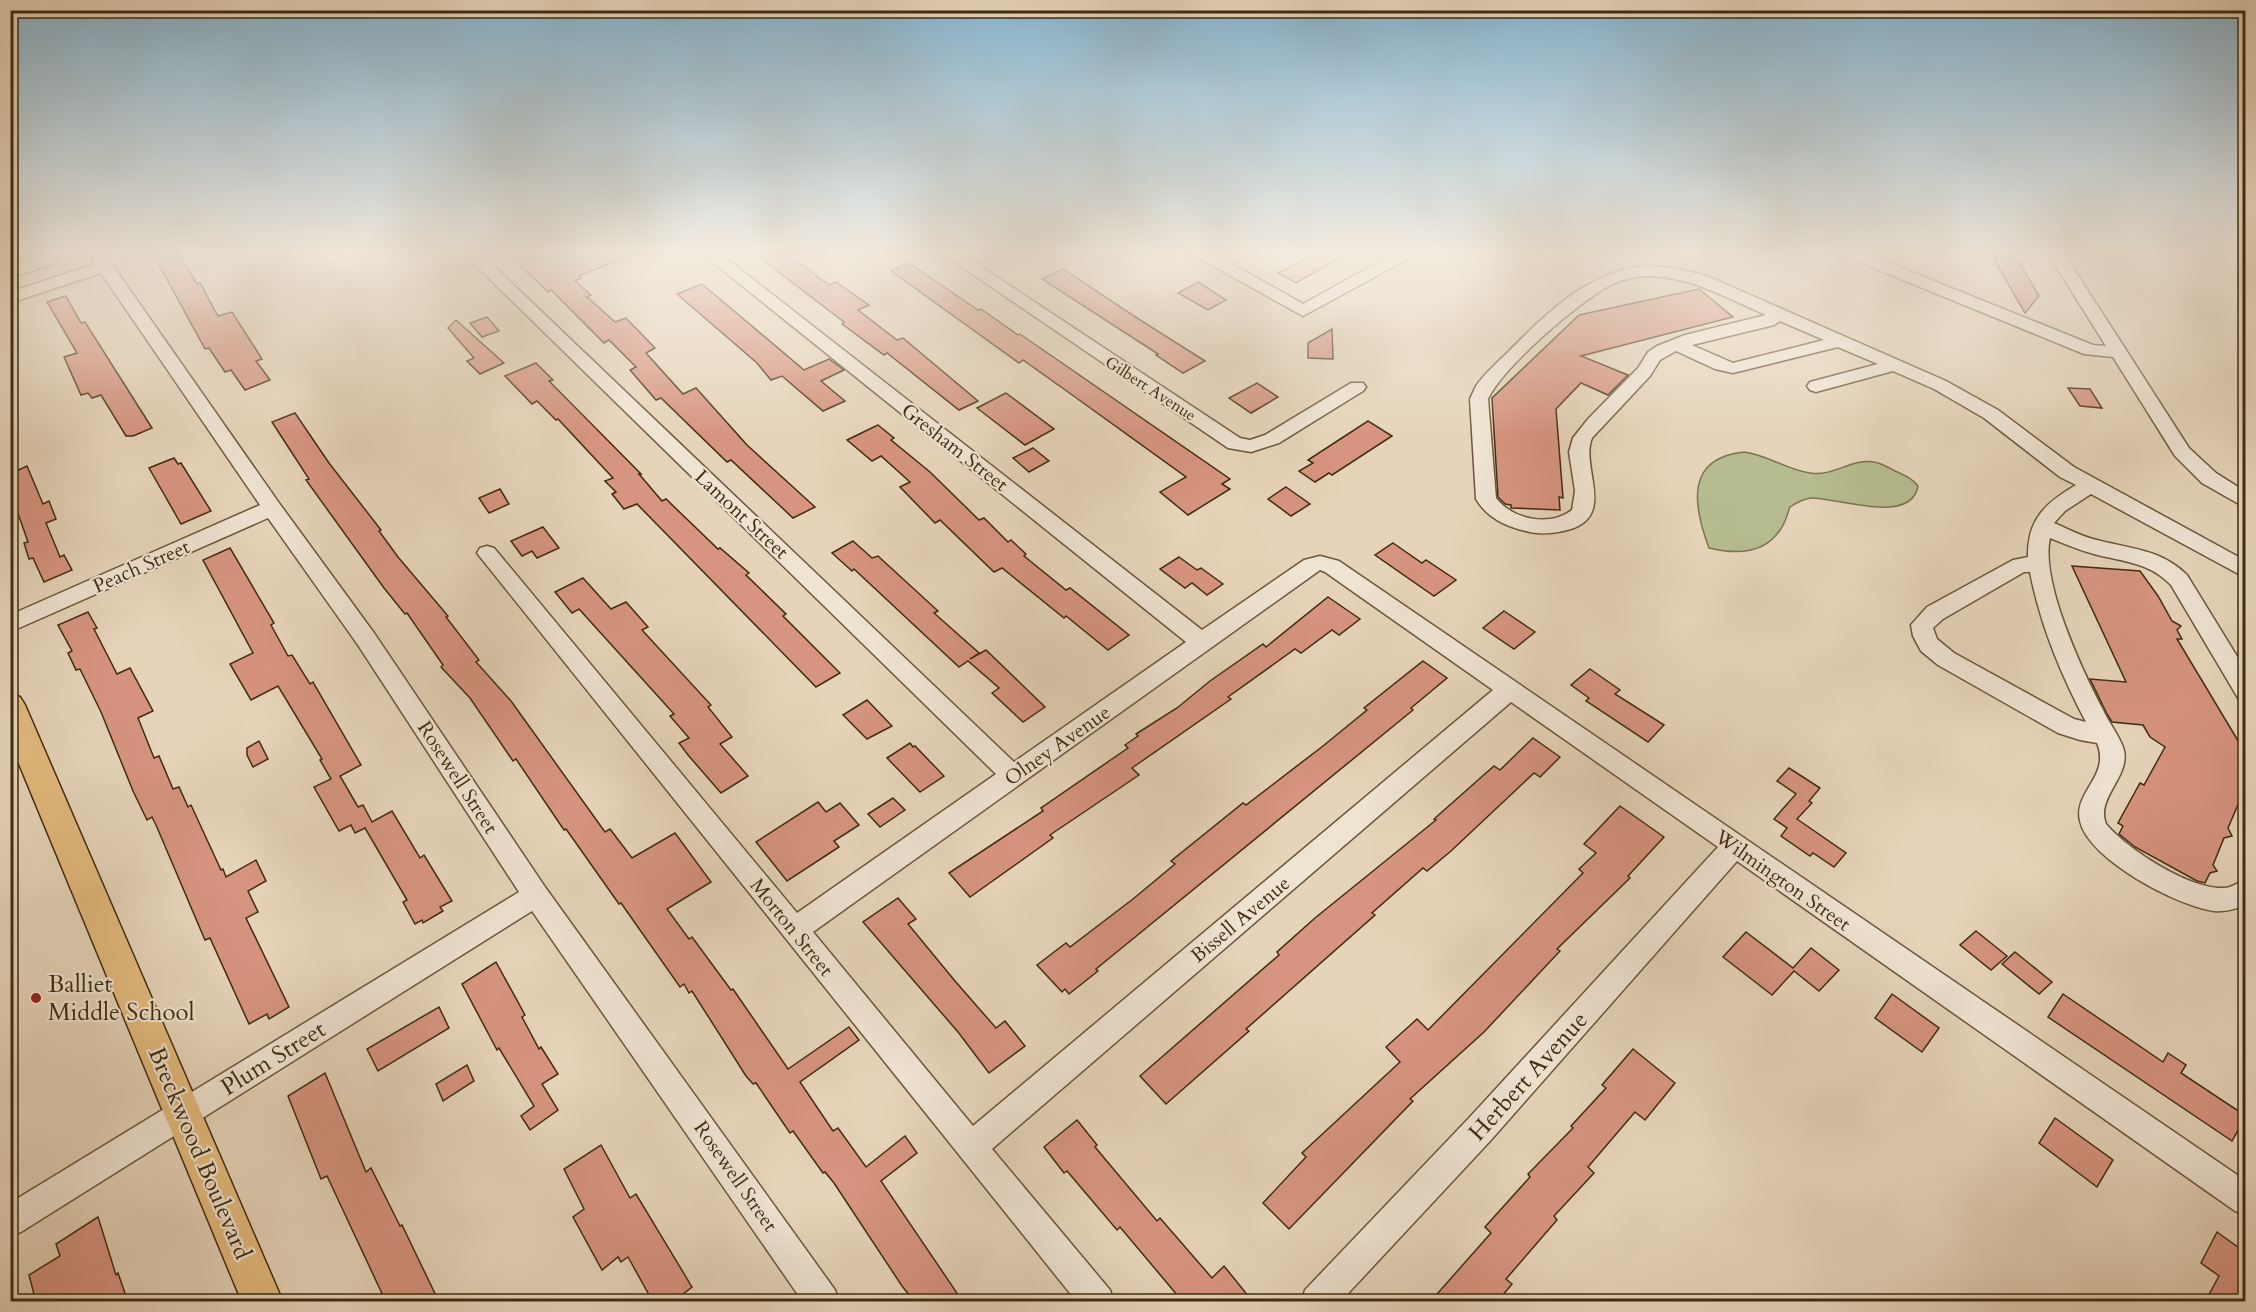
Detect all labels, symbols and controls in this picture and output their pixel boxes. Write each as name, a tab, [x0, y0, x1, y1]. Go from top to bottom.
street label: Gilbert Avenue	[1101, 351, 1200, 426]
street label: Gresham Street	[896, 397, 1014, 498]
street label: Lamont Street	[689, 464, 795, 565]
street label: Peach Street	[89, 533, 194, 600]
street label: Olney Avenue	[999, 699, 1116, 792]
street label: Rosewell Street	[411, 716, 504, 839]
street label: Wilmington Street	[1709, 823, 1857, 938]
street label: Bissell Avenue	[1185, 870, 1296, 969]
street label: Morton Street	[744, 873, 840, 983]
place label: Balliet Middle School	[48, 968, 195, 1029]
marker: Balliet Middle School	[29, 991, 43, 1005]
street label: Herbert Avenue	[1461, 1004, 1596, 1148]
street label: Plum Street	[215, 1013, 332, 1104]
street label: Breckwood Boulevard	[140, 1042, 259, 1265]
street label: Rosewell Street	[687, 1116, 784, 1238]

